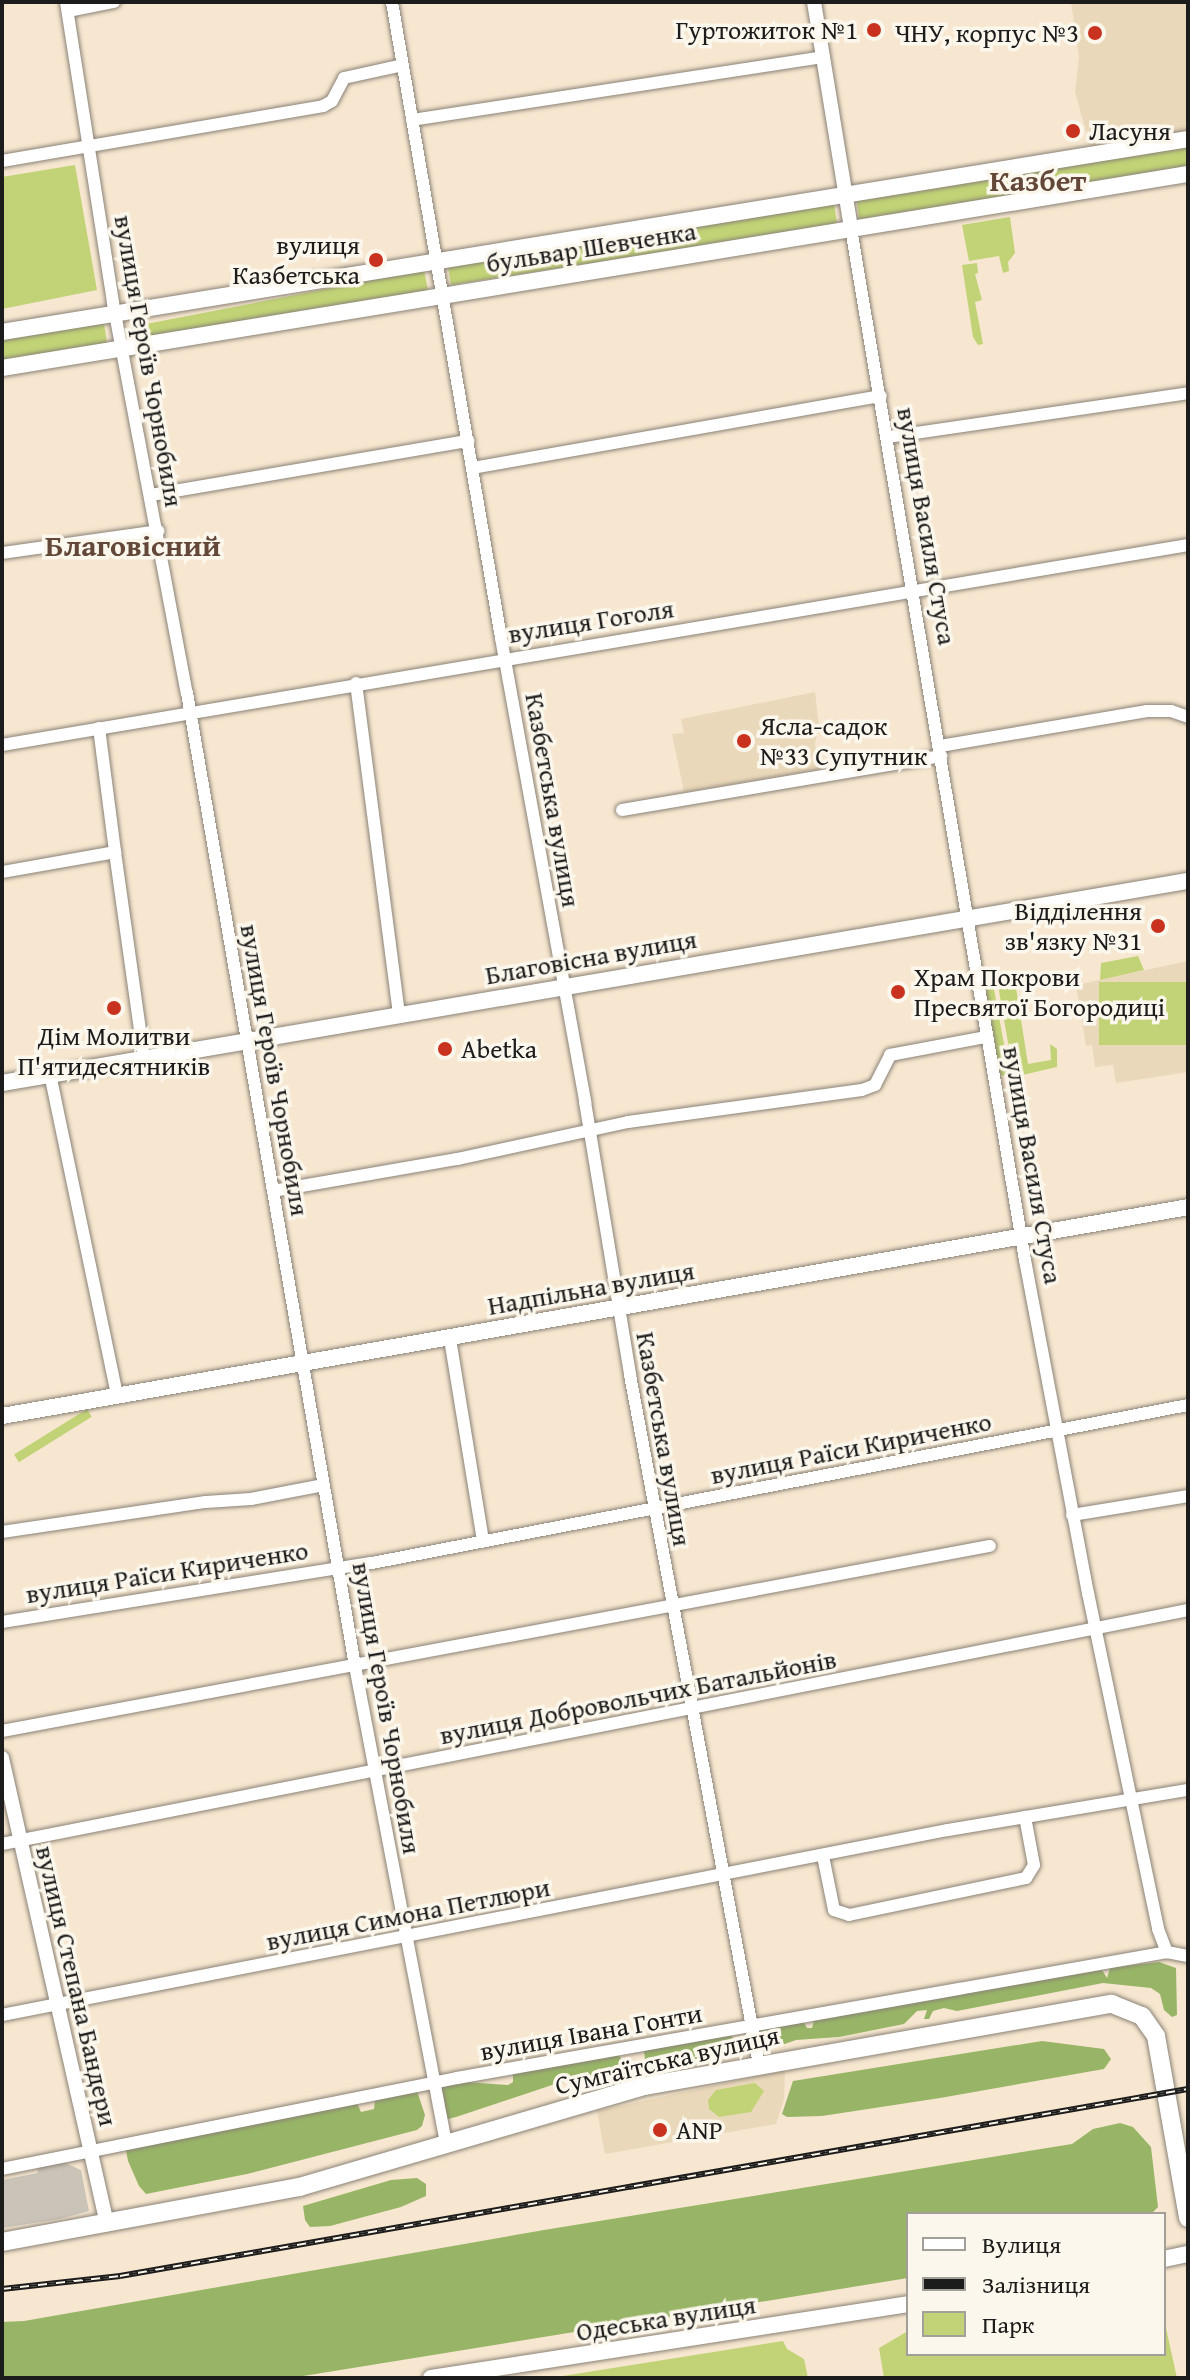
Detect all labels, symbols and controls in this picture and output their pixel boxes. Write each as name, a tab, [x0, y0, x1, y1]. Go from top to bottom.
place label: Гуртожиток №1	[676, 14, 858, 46]
place label: ЧНУ, корпус №3	[895, 17, 1079, 49]
marker: Гуртожиток №1	[865, 21, 883, 39]
marker: ЧНУ, корпус №3	[1086, 24, 1104, 42]
place label: Ласуня	[1089, 115, 1171, 147]
marker: Ласуня	[1064, 122, 1082, 140]
district label: Казбет	[990, 162, 1086, 198]
street label: вулиця Героїв Чорнобиля	[108, 213, 190, 509]
street label: бульвар Шевченка	[484, 215, 698, 279]
place label: вулиця Казбетська	[233, 229, 360, 290]
marker: вулиця Казбетська	[367, 251, 385, 269]
street label: вулиця Василя Стуса	[891, 405, 963, 647]
district label: Благовісний	[45, 527, 221, 563]
street label: вулиця Гоголя	[506, 593, 676, 649]
street label: Казбетська вулиця	[519, 691, 587, 909]
place label: Ясла-садок №33 Супутник	[760, 710, 927, 772]
marker: Ясла-садок №33 Супутник	[735, 732, 753, 750]
place label: Відділення зв'язку №31	[1005, 895, 1142, 956]
marker: Відділення зв'язку №31	[1149, 917, 1167, 935]
street label: вулиця Героїв Чорнобиля	[234, 922, 316, 1218]
street label: Благовісна вулиця	[483, 923, 699, 991]
place label: Храм Покрови Пресвятої Богородиці	[914, 961, 1165, 1022]
marker: Храм Покрови Пресвятої Богородиці	[889, 983, 907, 1001]
marker: Дім Молитви П'ятидесятників	[105, 999, 123, 1017]
place label: Дім Молитви П'ятидесятників	[18, 1020, 210, 1082]
place label: Abetka	[461, 1033, 537, 1065]
marker: Abetka	[436, 1040, 454, 1058]
street label: вулиця Василя Стуса	[997, 1044, 1069, 1286]
street label: Надпільна вулиця	[485, 1254, 697, 1322]
street label: Казбетська вулиця	[630, 1330, 698, 1548]
street label: вулиця Раїси Кириченко	[708, 1405, 994, 1491]
street label: вулиця Раїси Кириченко	[24, 1534, 310, 1610]
street label: вулиця Героїв Чорнобиля	[346, 1560, 428, 1856]
street label: вулиця Добровольчих Батальйонів	[437, 1643, 839, 1751]
street label: вулиця Степана Бандери	[30, 1843, 124, 2129]
street label: вулиця Симона Петлюри	[264, 1871, 552, 1957]
street label: вулиця Івана Гонти	[478, 1997, 704, 2067]
street label: Сумгаїтська вулиця	[552, 2019, 782, 2101]
place label: ANP	[676, 2114, 723, 2146]
marker: ANP	[651, 2121, 669, 2139]
legend	[906, 2212, 1166, 2356]
text: Вулиця	[982, 2227, 1061, 2262]
text: Залізниця	[982, 2267, 1090, 2302]
street label: Одеська вулиця	[574, 2288, 758, 2348]
text: Парк	[982, 2307, 1034, 2342]

